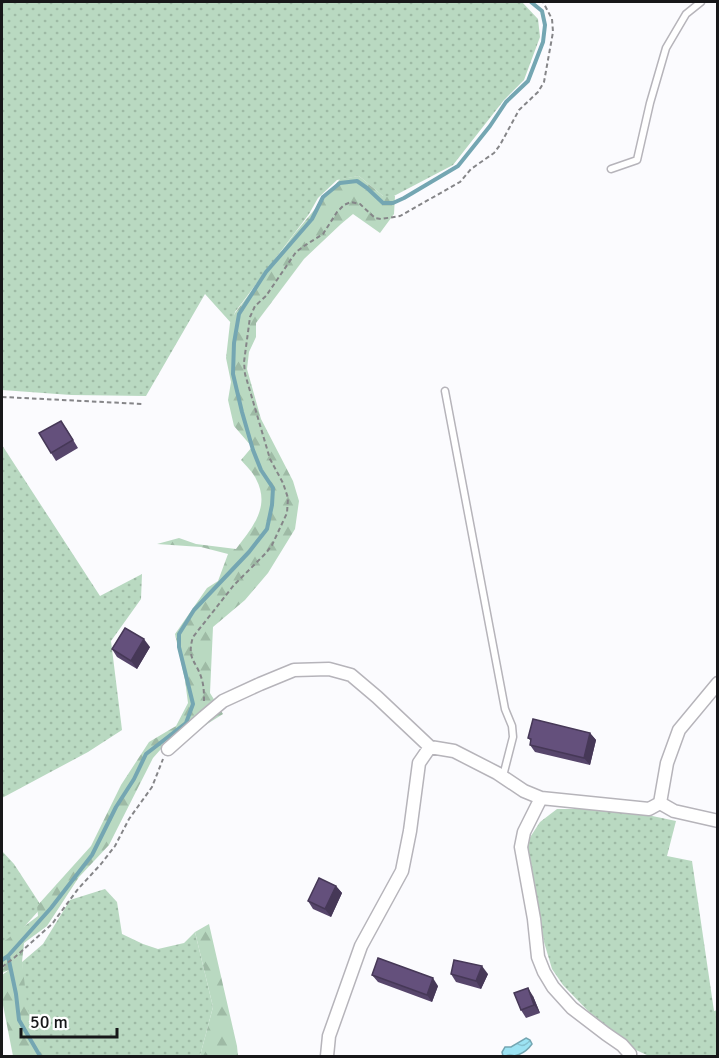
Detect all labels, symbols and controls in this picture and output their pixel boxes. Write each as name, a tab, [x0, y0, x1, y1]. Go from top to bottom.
scale bar	[21, 1001, 117, 1039]
text: 50 m	[30, 1011, 68, 1033]

